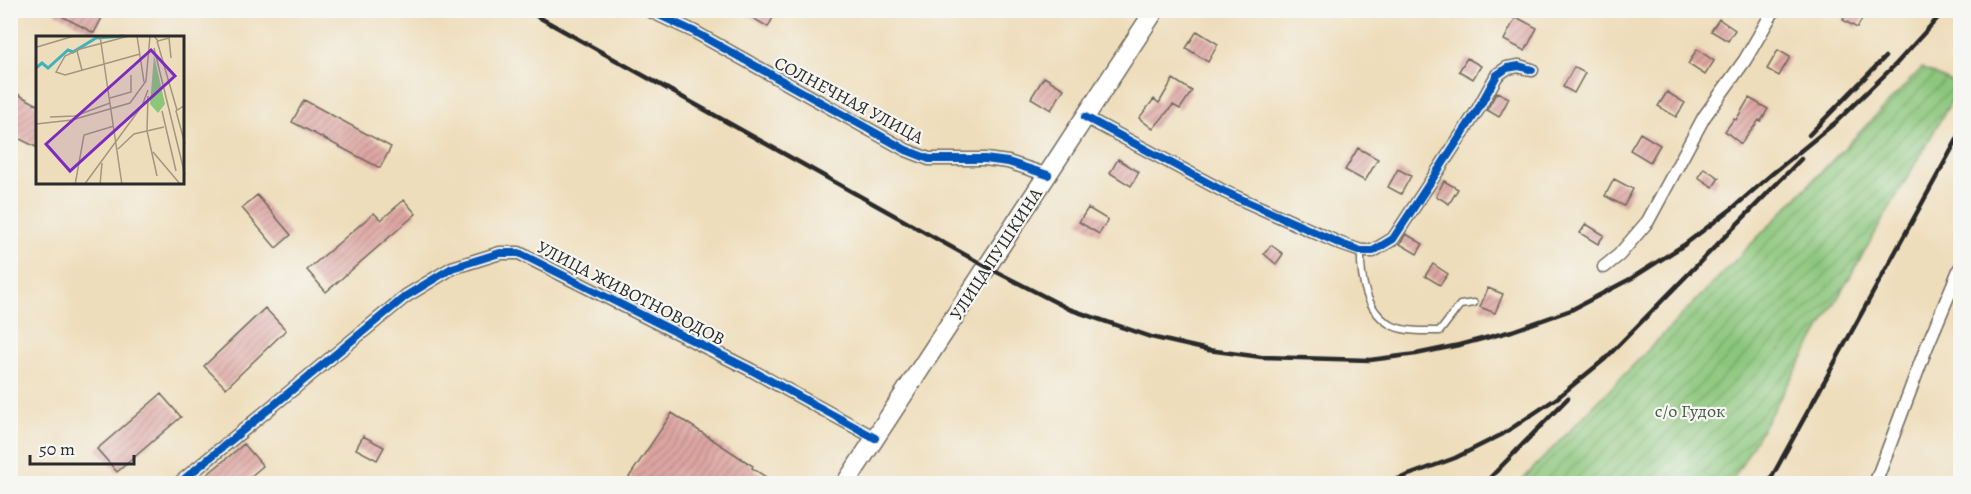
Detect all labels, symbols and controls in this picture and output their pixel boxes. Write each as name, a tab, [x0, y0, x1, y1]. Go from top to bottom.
inset map	[36, 36, 184, 184]
street label: СОЛНЕЧНАЯ УЛИЦА	[770, 51, 928, 150]
street label: УЛИЦА ПУШКИНА	[944, 183, 1048, 325]
street label: УЛИЦА ЖИВОТНОВОДОВ	[533, 235, 729, 351]
park label: с/о Гудок	[1655, 399, 1725, 423]
scale bar	[30, 428, 134, 466]
text: 50 m	[39, 437, 75, 461]

